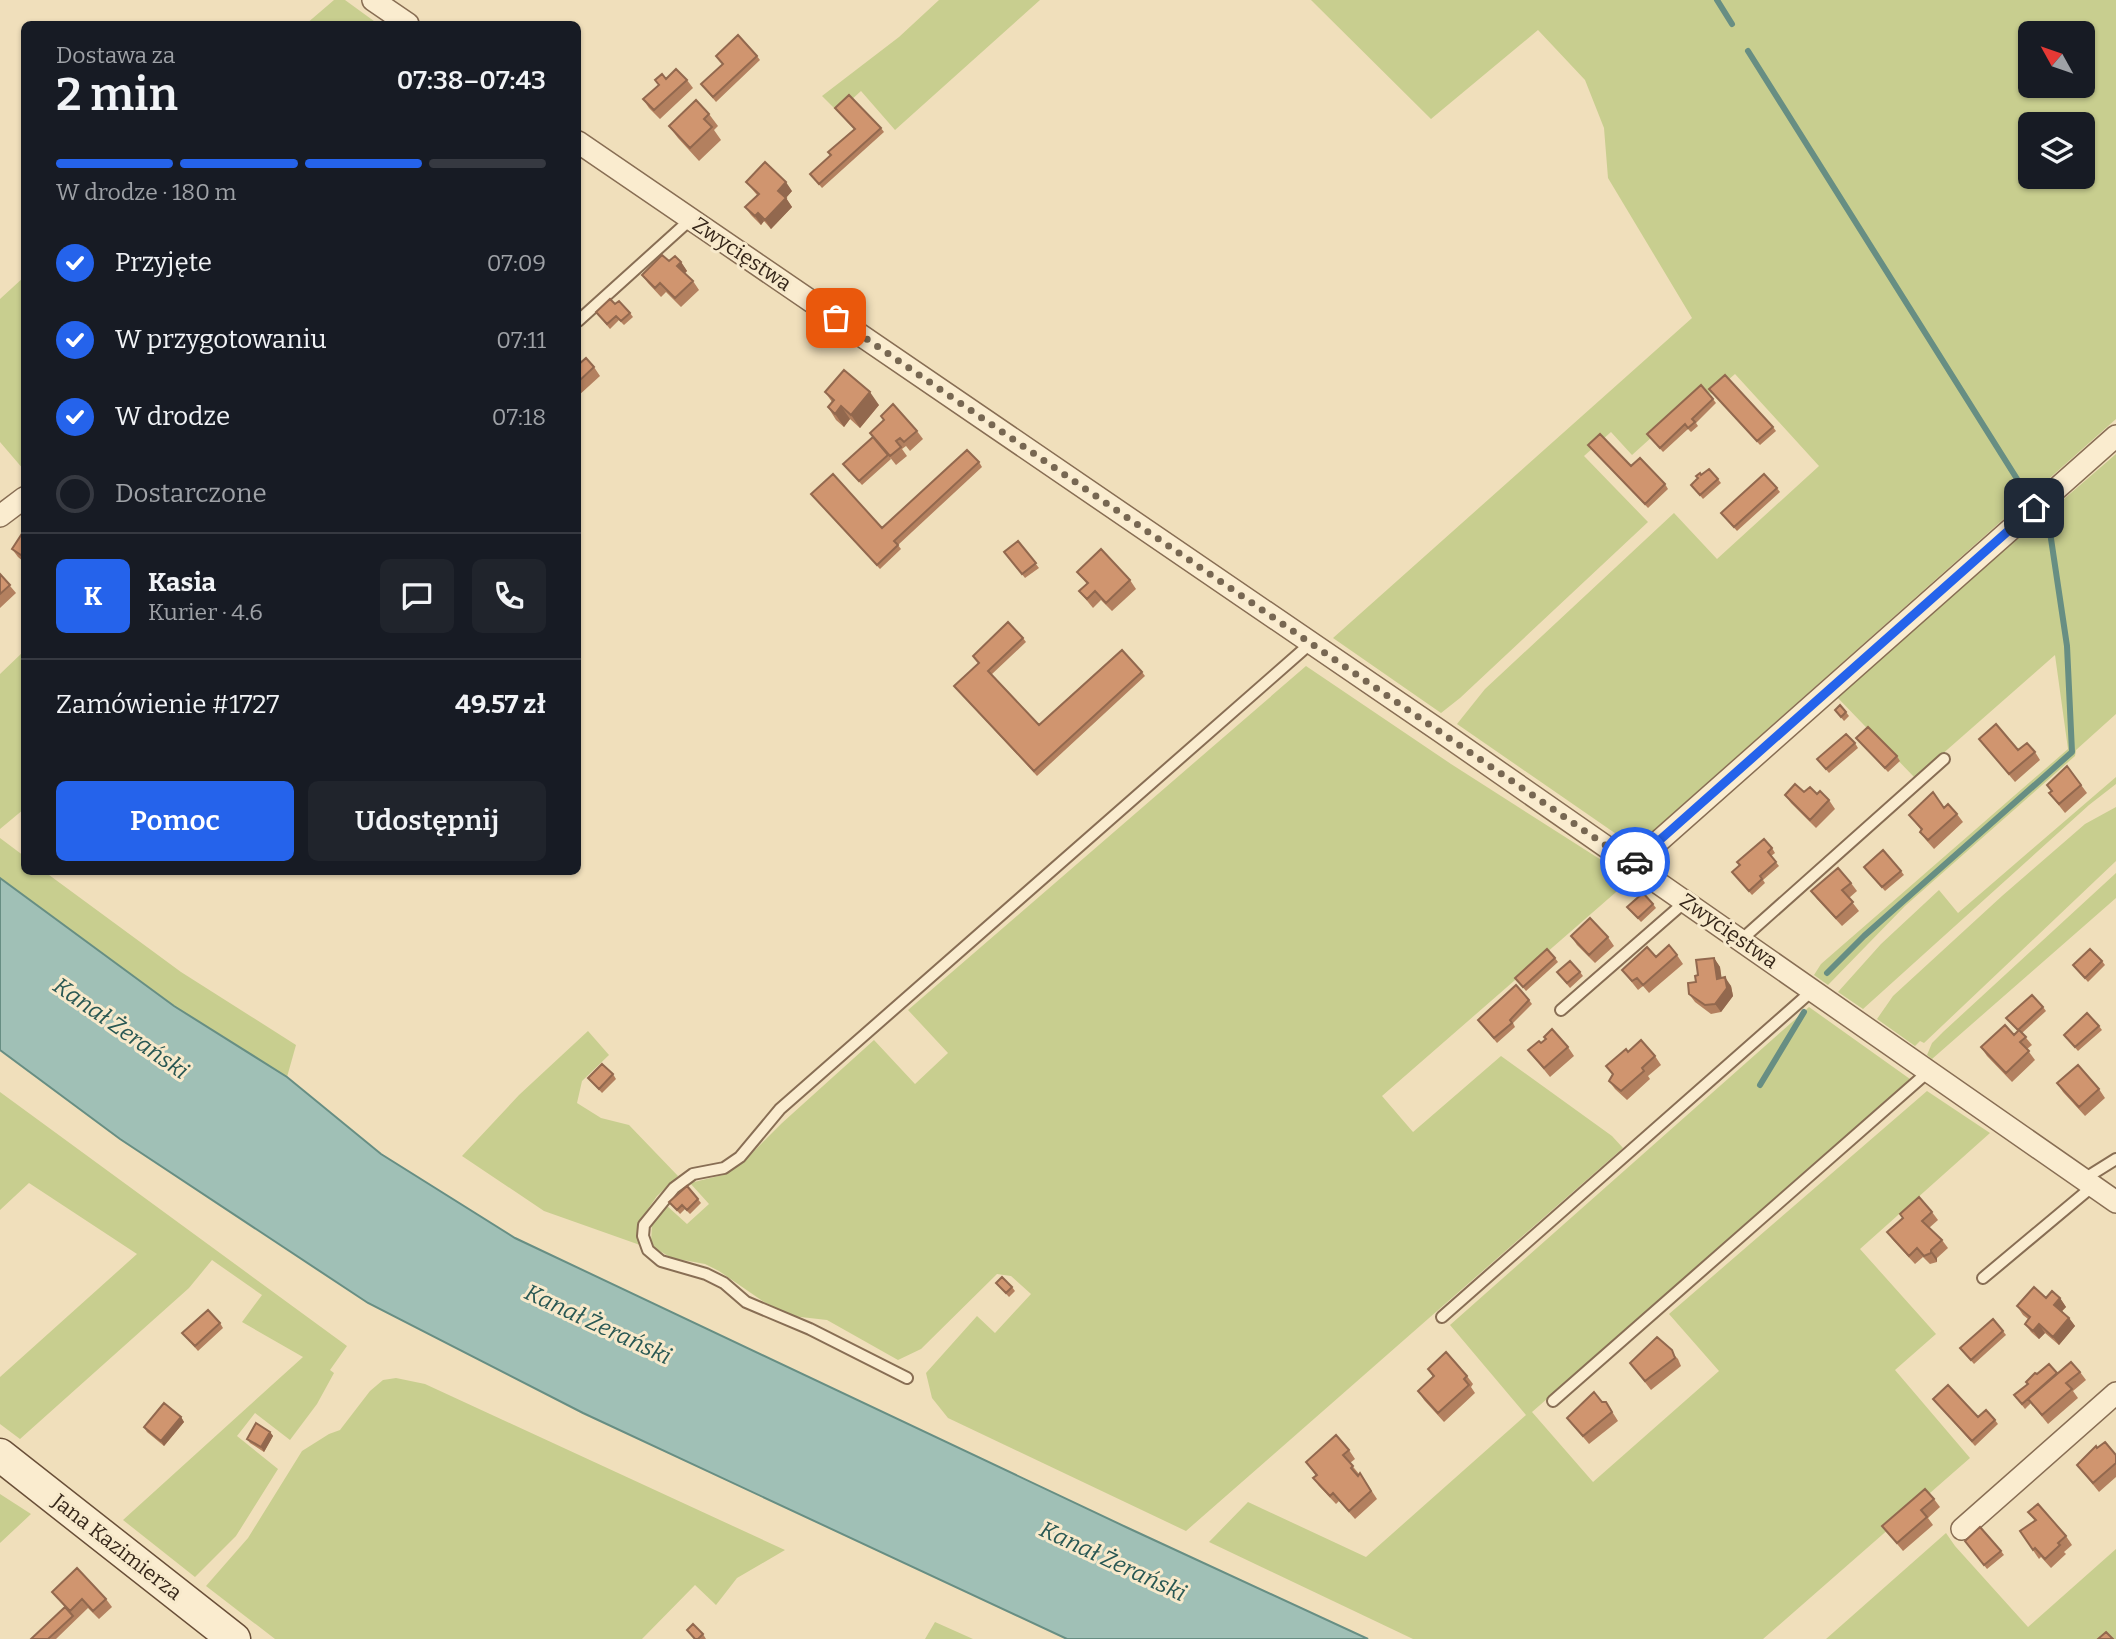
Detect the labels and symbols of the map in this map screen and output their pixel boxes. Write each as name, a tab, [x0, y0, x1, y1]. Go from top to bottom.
north arrow	[2018, 21, 2095, 98]
street label: Zwycięstwa	[688, 211, 797, 297]
pin	[806, 288, 866, 348]
pin	[2004, 478, 2064, 538]
courier	[1600, 827, 1670, 897]
street label: Zwycięstwa	[1675, 888, 1783, 975]
water label: Kanał Żerański	[48, 971, 194, 1085]
water label: Kanał Żerański	[520, 1278, 676, 1370]
street label: Jana Kazimierza	[46, 1488, 187, 1606]
water label: Kanał Żerański	[1035, 1515, 1191, 1607]

